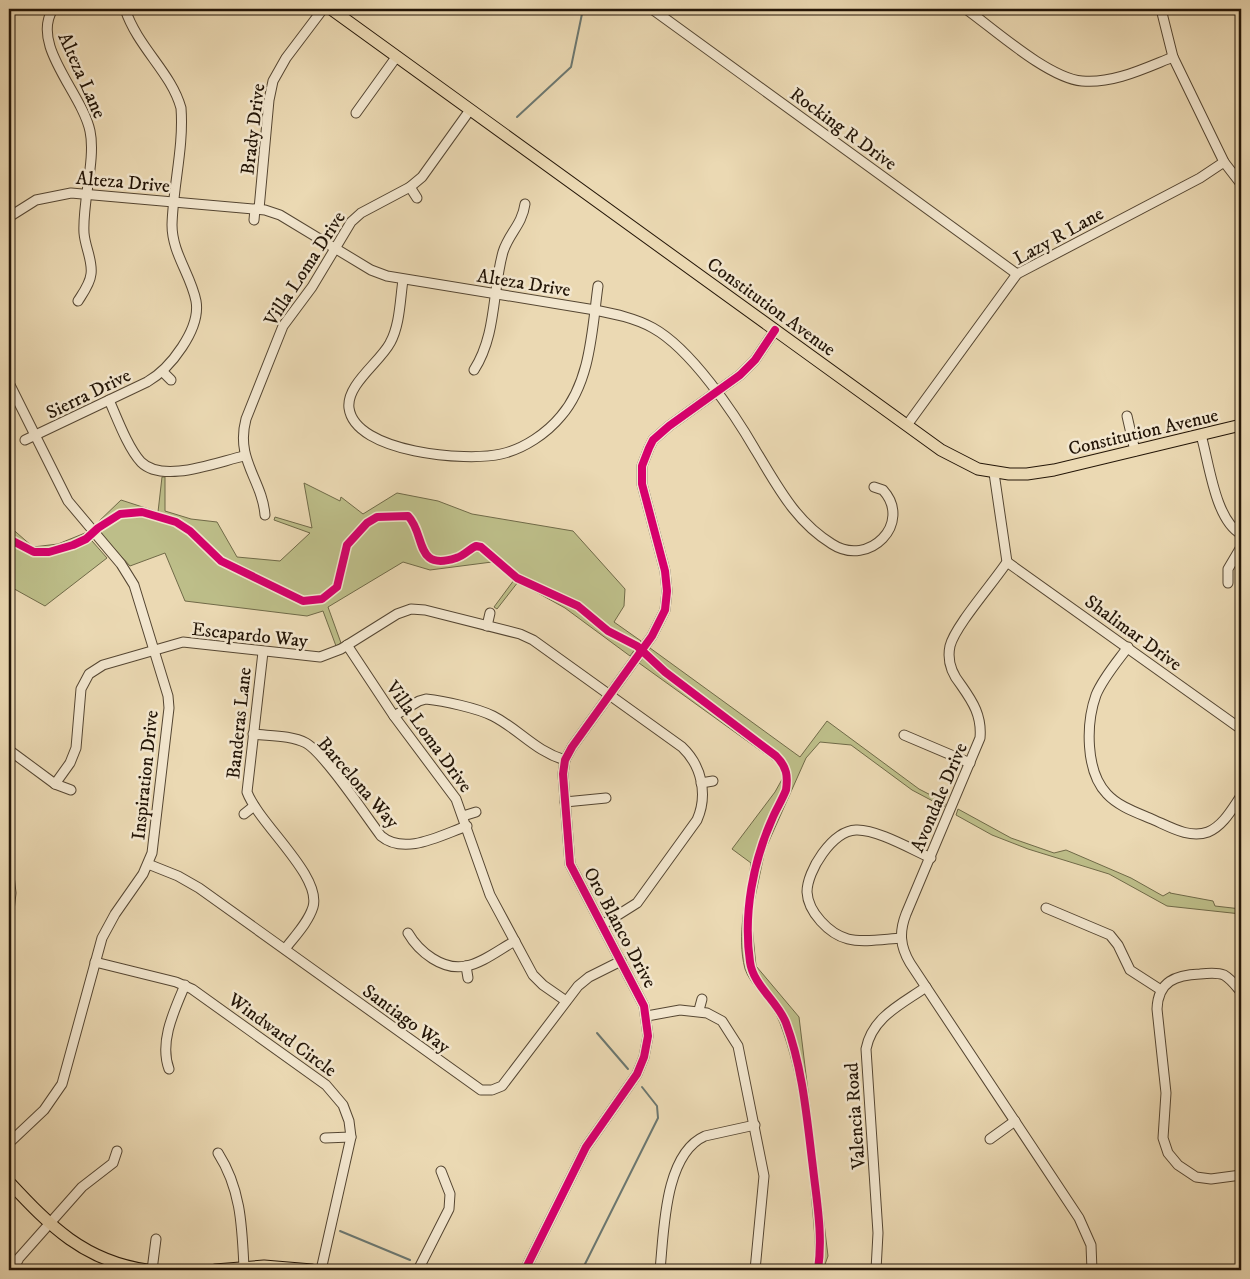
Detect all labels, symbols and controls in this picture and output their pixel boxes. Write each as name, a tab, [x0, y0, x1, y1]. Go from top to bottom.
street label: Alteza Lane	[53, 29, 111, 122]
street label: Brady Drive	[236, 82, 271, 176]
street label: Rocking R Drive	[785, 83, 901, 176]
street label: Alteza Drive	[75, 167, 171, 198]
street label: Lazy R Lane	[1010, 202, 1108, 270]
street label: Villa Loma Drive	[259, 207, 351, 331]
street label: Constitution Avenue	[702, 253, 840, 362]
street label: Alteza Drive	[475, 265, 572, 302]
street label: Sierra Drive	[43, 364, 135, 425]
street label: Constitution Avenue	[1066, 404, 1221, 461]
street label: Shalimar Drive	[1080, 590, 1186, 676]
street label: Escapardo Way	[191, 618, 310, 653]
street label: Banderas Lane	[222, 666, 257, 780]
street label: Villa Loma Drive	[380, 676, 477, 797]
street label: Inspiration Drive	[127, 709, 164, 841]
street label: Barcelona Way	[312, 733, 404, 834]
street label: Avondale Drive	[906, 739, 973, 856]
street label: Oro Blanco Drive	[578, 863, 661, 992]
street label: Santiago Way	[358, 980, 455, 1059]
street label: Windward Circle	[223, 988, 341, 1082]
street label: Valencia Road	[840, 1061, 871, 1171]

